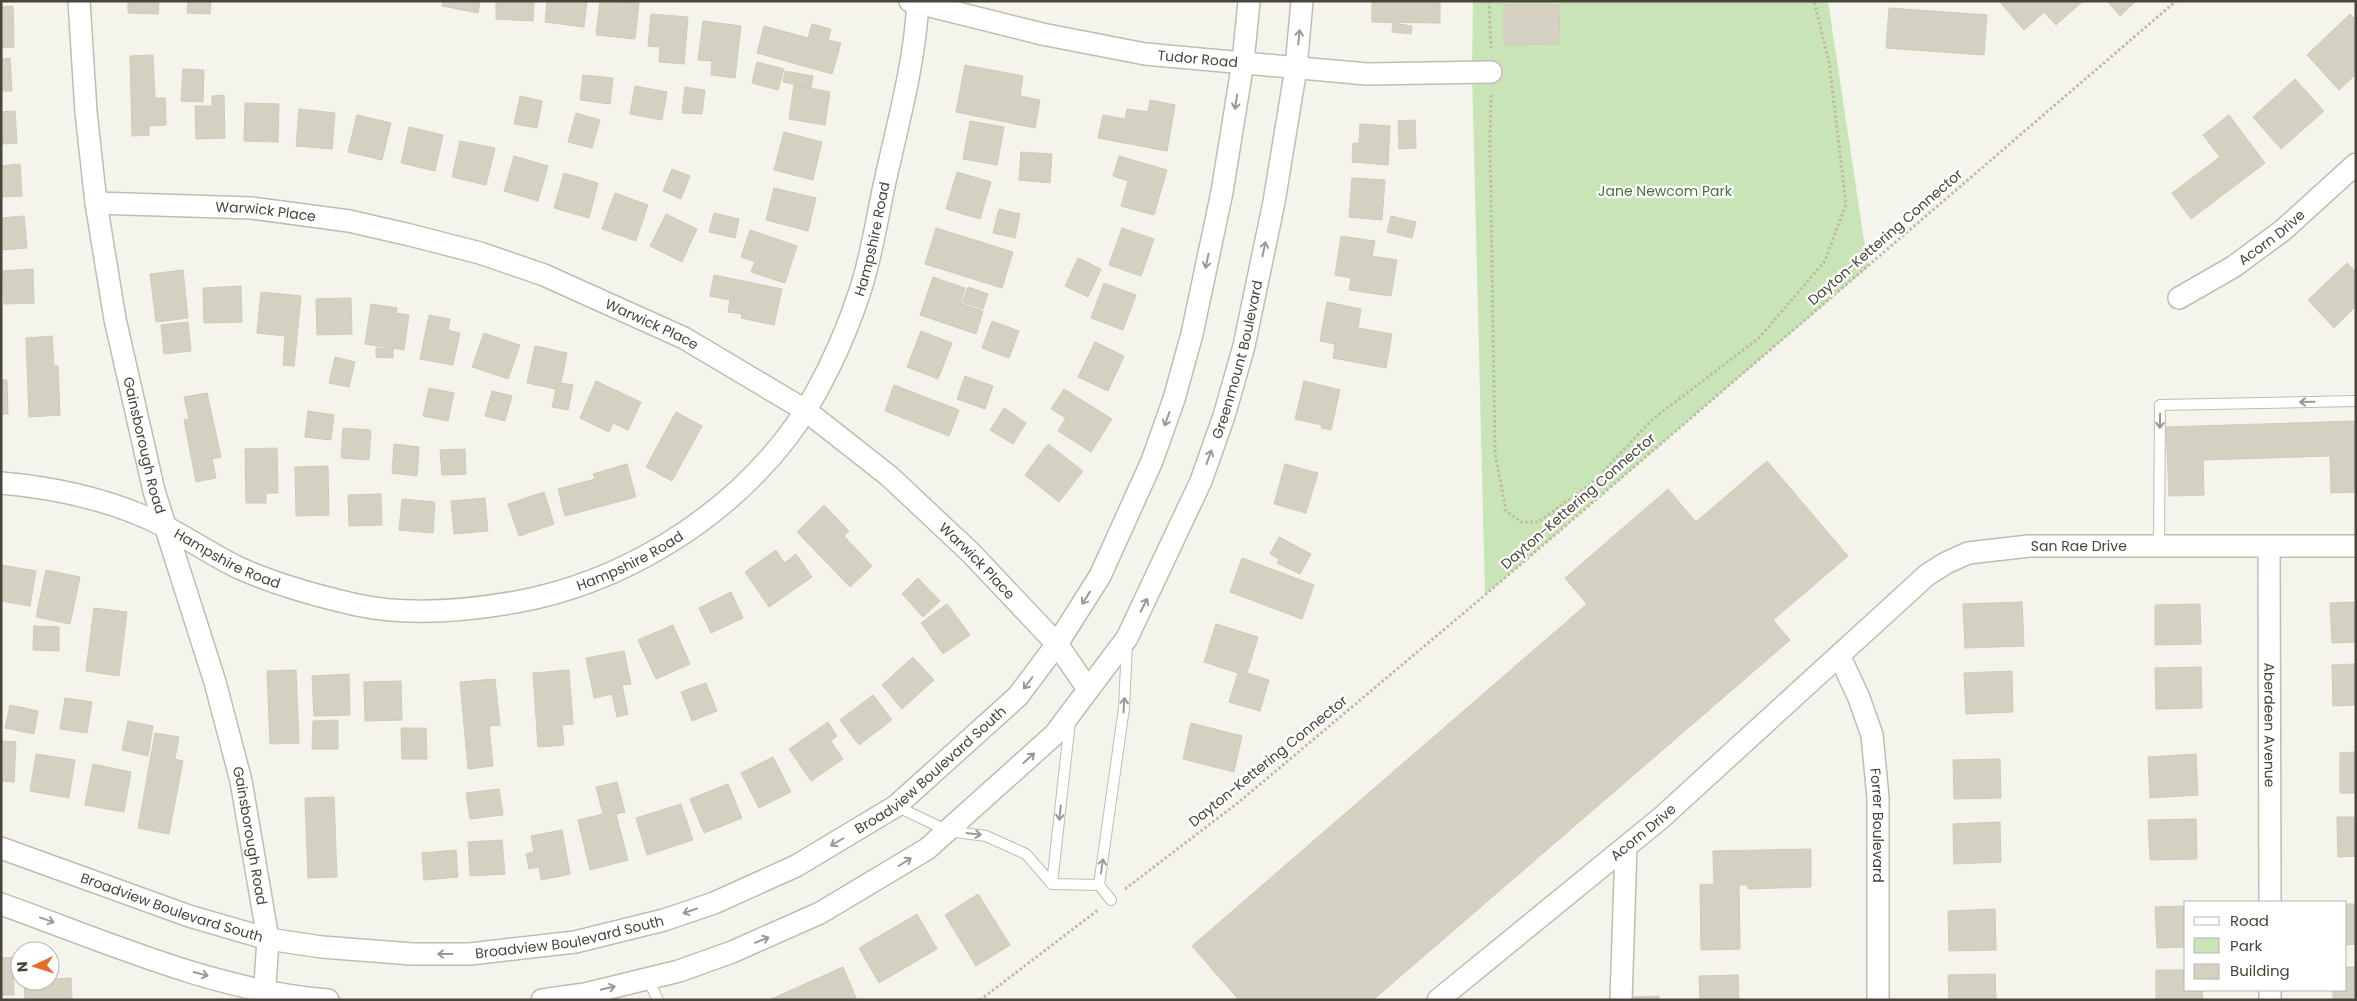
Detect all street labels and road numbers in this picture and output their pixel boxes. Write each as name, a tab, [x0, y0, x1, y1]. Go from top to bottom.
street label: Tudor Road	[1157, 45, 1239, 72]
street label: Dayton-Kettering Connector	[1803, 164, 1967, 310]
street label: Hampshire Road	[849, 180, 895, 299]
street label: Warwick Place	[215, 197, 317, 227]
street label: Acorn Drive	[2234, 205, 2310, 270]
street label: Greenmount Boulevard	[1207, 278, 1267, 442]
street label: Warwick Place	[602, 294, 703, 355]
street label: Gainsborough Road	[118, 375, 171, 516]
street label: Dayton-Kettering Connector	[1496, 428, 1660, 574]
street label: Warwick Place	[935, 518, 1020, 604]
street label: Hampshire Road	[171, 523, 283, 593]
street label: Hampshire Road	[574, 526, 687, 595]
street label: San Rae Drive	[2031, 536, 2127, 556]
street label: Aberdeen Avenue	[2259, 662, 2280, 788]
street label: Dayton-Kettering Connector	[1184, 691, 1352, 831]
street label: Broadview Boulevard South	[851, 701, 1010, 839]
street label: Gainsborough Road	[228, 764, 272, 907]
street label: Forrer Boulevard	[1865, 767, 1888, 883]
street label: Acorn Drive	[1606, 799, 1681, 865]
street label: Broadview Boulevard South	[78, 868, 266, 947]
street label: Broadview Boulevard South	[474, 910, 666, 963]

